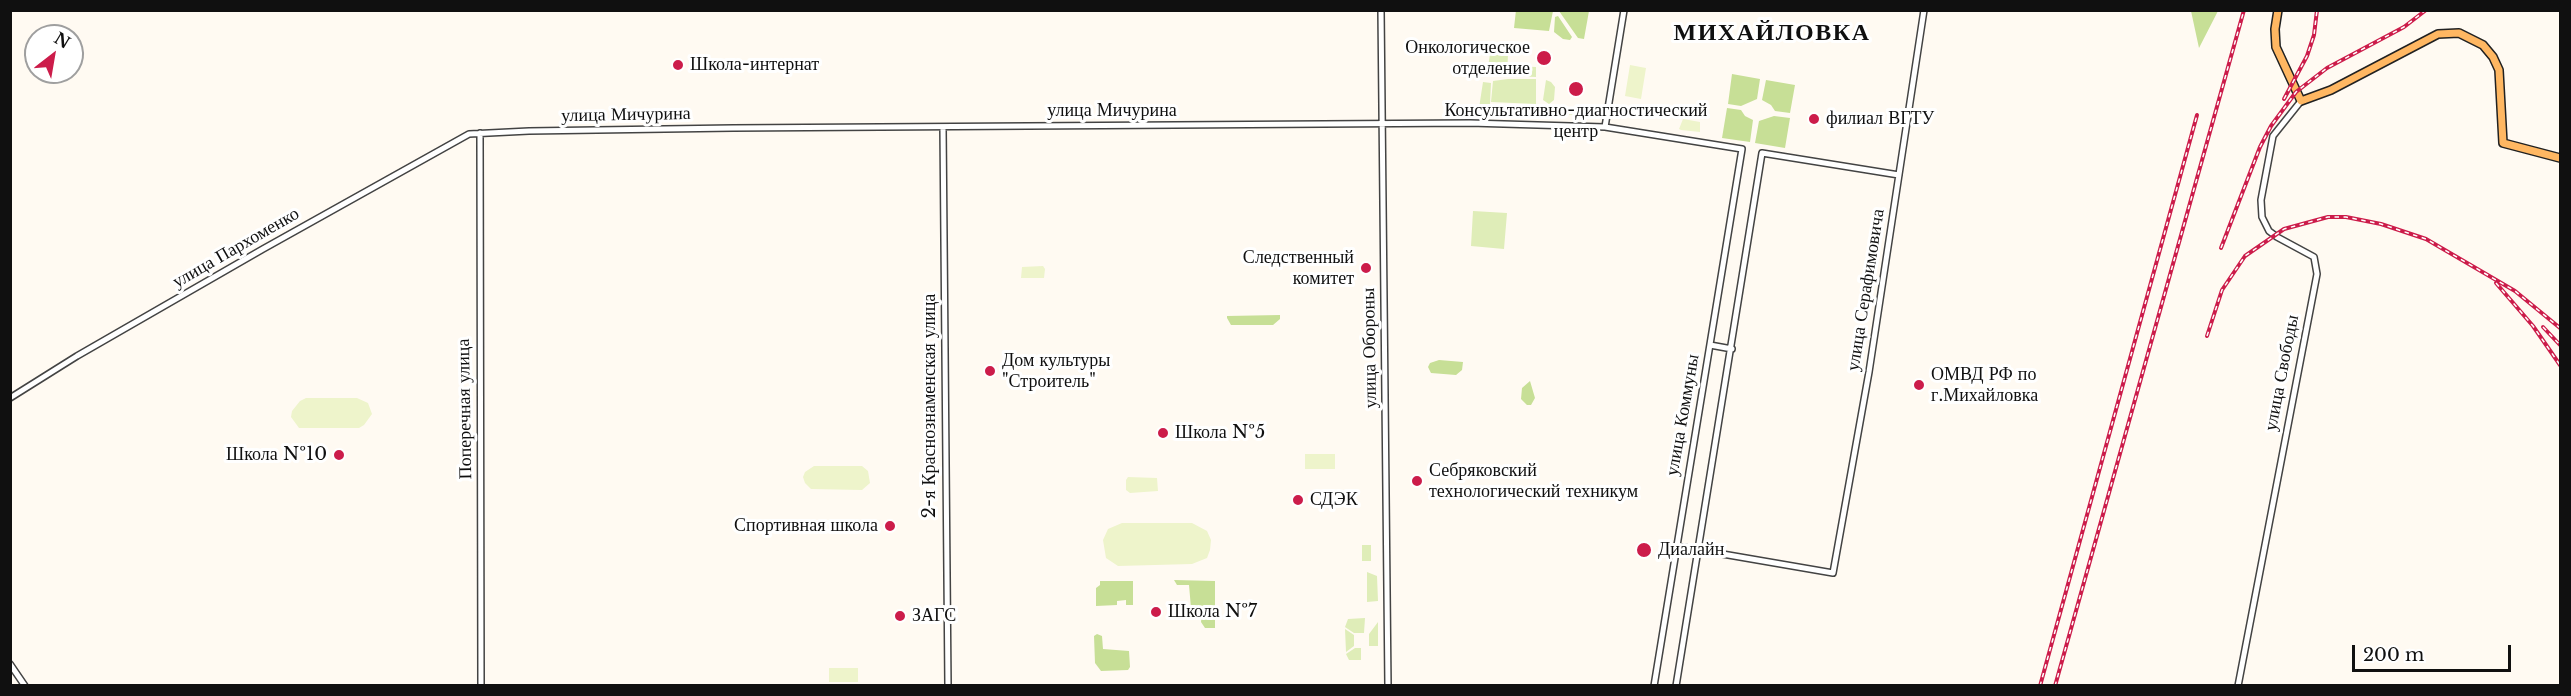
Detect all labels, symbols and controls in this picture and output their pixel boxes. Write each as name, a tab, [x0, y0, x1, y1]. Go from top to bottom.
district label: МИХАЙЛОВКА	[1674, 19, 1870, 47]
north arrow	[24, 24, 84, 84]
text: N	[51, 28, 74, 53]
place label: Онкологическое отделение	[1405, 37, 1530, 80]
marker: Онкологическое отделение	[1535, 49, 1553, 67]
place label: Школа-интернат	[690, 54, 819, 76]
marker: Школа-интернат	[671, 58, 685, 72]
marker: Консультативно-диагностический центр	[1567, 80, 1585, 98]
street label: улица Мичурина	[1047, 100, 1177, 122]
place label: Консультативно-диагностический центр	[1444, 100, 1708, 142]
street label: улица Мичурина	[561, 103, 691, 127]
place label: филиал ВГТУ	[1826, 108, 1934, 130]
marker: филиал ВГТУ	[1807, 112, 1821, 126]
street label: улица Пархоменко	[169, 203, 303, 293]
street label: улица Серафимовича	[1843, 207, 1889, 373]
place label: Следственный комитет	[1243, 247, 1354, 290]
marker: Следственный комитет	[1359, 261, 1373, 275]
street label: улица Обороны	[1358, 288, 1382, 408]
street label: 2-я Краснознаменская улица	[919, 294, 941, 518]
street label: улица Свободы	[2260, 313, 2304, 433]
street label: Поперечная улица	[453, 338, 477, 480]
place label: Дом культуры "Строитель"	[1002, 350, 1110, 392]
street label: улица Коммуны	[1662, 353, 1704, 477]
marker: Дом культуры "Строитель"	[983, 364, 997, 378]
place label: ОМВД РФ по г.Михайловка	[1931, 364, 2038, 406]
marker: ОМВД РФ по г.Михайловка	[1912, 378, 1926, 392]
place label: Школа №5	[1175, 422, 1265, 444]
marker: Школа №5	[1156, 426, 1170, 440]
place label: Школа №10	[226, 444, 327, 466]
marker: Школа №10	[332, 448, 346, 462]
place label: Себряковский технологический техникум	[1429, 460, 1638, 502]
marker: Себряковский технологический техникум	[1410, 474, 1424, 488]
place label: СДЭК	[1310, 489, 1358, 511]
marker: СДЭК	[1291, 493, 1305, 507]
place label: Спортивная школа	[734, 515, 878, 537]
marker: Спортивная школа	[883, 519, 897, 533]
place label: Диалайн	[1658, 539, 1724, 561]
marker: Диалайн	[1635, 541, 1653, 559]
place label: Школа №7	[1168, 601, 1257, 623]
place label: ЗАГС	[912, 605, 956, 627]
marker: Школа №7	[1149, 605, 1163, 619]
marker: ЗАГС	[893, 609, 907, 623]
scale bar	[2355, 633, 2514, 671]
text: 200 m	[2363, 644, 2424, 666]

